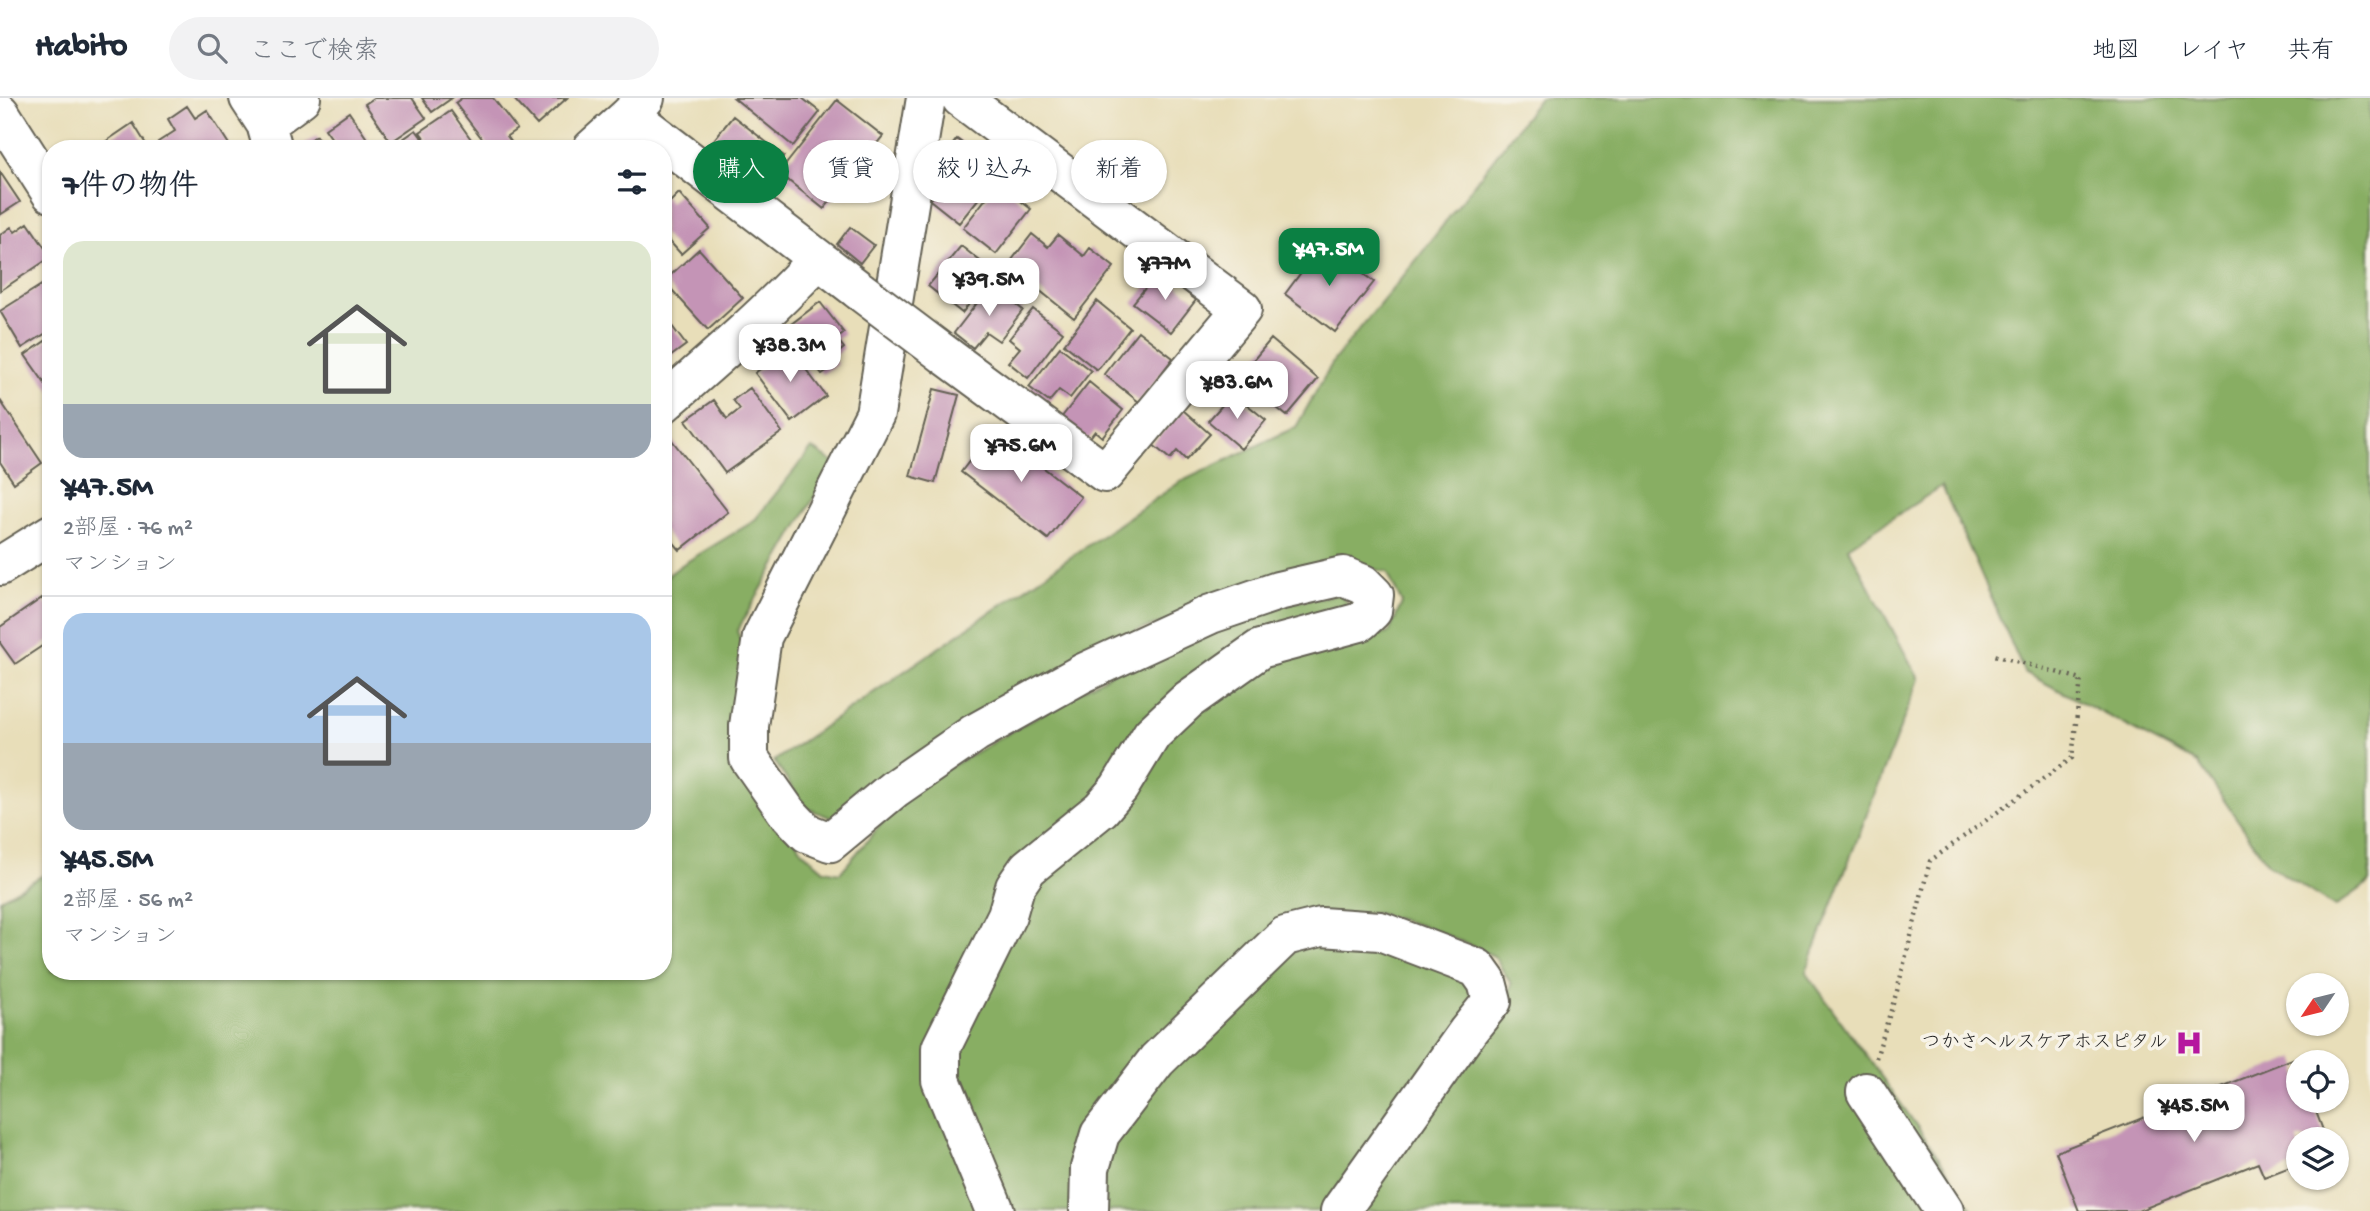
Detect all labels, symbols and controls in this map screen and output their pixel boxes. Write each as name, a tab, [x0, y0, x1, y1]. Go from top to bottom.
search box	[169, 17, 659, 80]
text: Habito	[35, 29, 127, 67]
icon: search	[193, 29, 231, 67]
text: ここで検索	[249, 38, 379, 69]
text: 地図	[2092, 38, 2140, 67]
text: レイヤ	[2178, 38, 2249, 67]
text: 共有	[2287, 38, 2335, 67]
chip: 購入	[693, 140, 789, 203]
chip: 賃貸	[803, 140, 899, 203]
chip: 絞り込み	[913, 140, 1057, 203]
chip: 新着	[1071, 140, 1167, 203]
icon: filters	[613, 163, 651, 201]
text: 7件の物件	[63, 171, 199, 206]
pin: ¥47.5M	[1272, 228, 1386, 288]
text: ¥47.5M	[1295, 237, 1363, 264]
pin: ¥77M	[1124, 242, 1206, 302]
text: ¥77M	[1140, 251, 1190, 278]
pin: ¥39.5M	[932, 258, 1046, 318]
text: ¥39.5M	[954, 267, 1024, 294]
icon: home	[294, 286, 420, 412]
pin: ¥38.3M	[733, 324, 847, 384]
text: ¥38.3M	[755, 333, 825, 360]
pin: ¥83.6M	[1180, 362, 1294, 421]
text: ¥83.6M	[1202, 370, 1272, 397]
pin: ¥75.6M	[964, 424, 1078, 484]
text: ¥75.6M	[986, 433, 1056, 460]
text: ¥47.5M	[63, 472, 153, 507]
text: 2部屋 · 76 m²	[63, 516, 193, 543]
text: マンション	[63, 552, 177, 579]
icon: home	[294, 658, 420, 784]
text: ¥45.5M	[63, 844, 153, 879]
text: 2部屋 · 56 m²	[63, 888, 193, 915]
text: マンション	[63, 924, 177, 951]
north arrow	[2286, 973, 2348, 1036]
map controls	[2286, 973, 2349, 1190]
hospital icon: つかさヘルスケアホスピタル	[2174, 1028, 2204, 1058]
place label: つかさヘルスケアホスピタル	[1921, 1032, 2168, 1055]
button: locate	[2286, 1050, 2349, 1113]
pin: ¥45.5M	[2137, 1084, 2251, 1144]
text: ¥45.5M	[2160, 1093, 2228, 1120]
button: layers	[2286, 1127, 2349, 1190]

